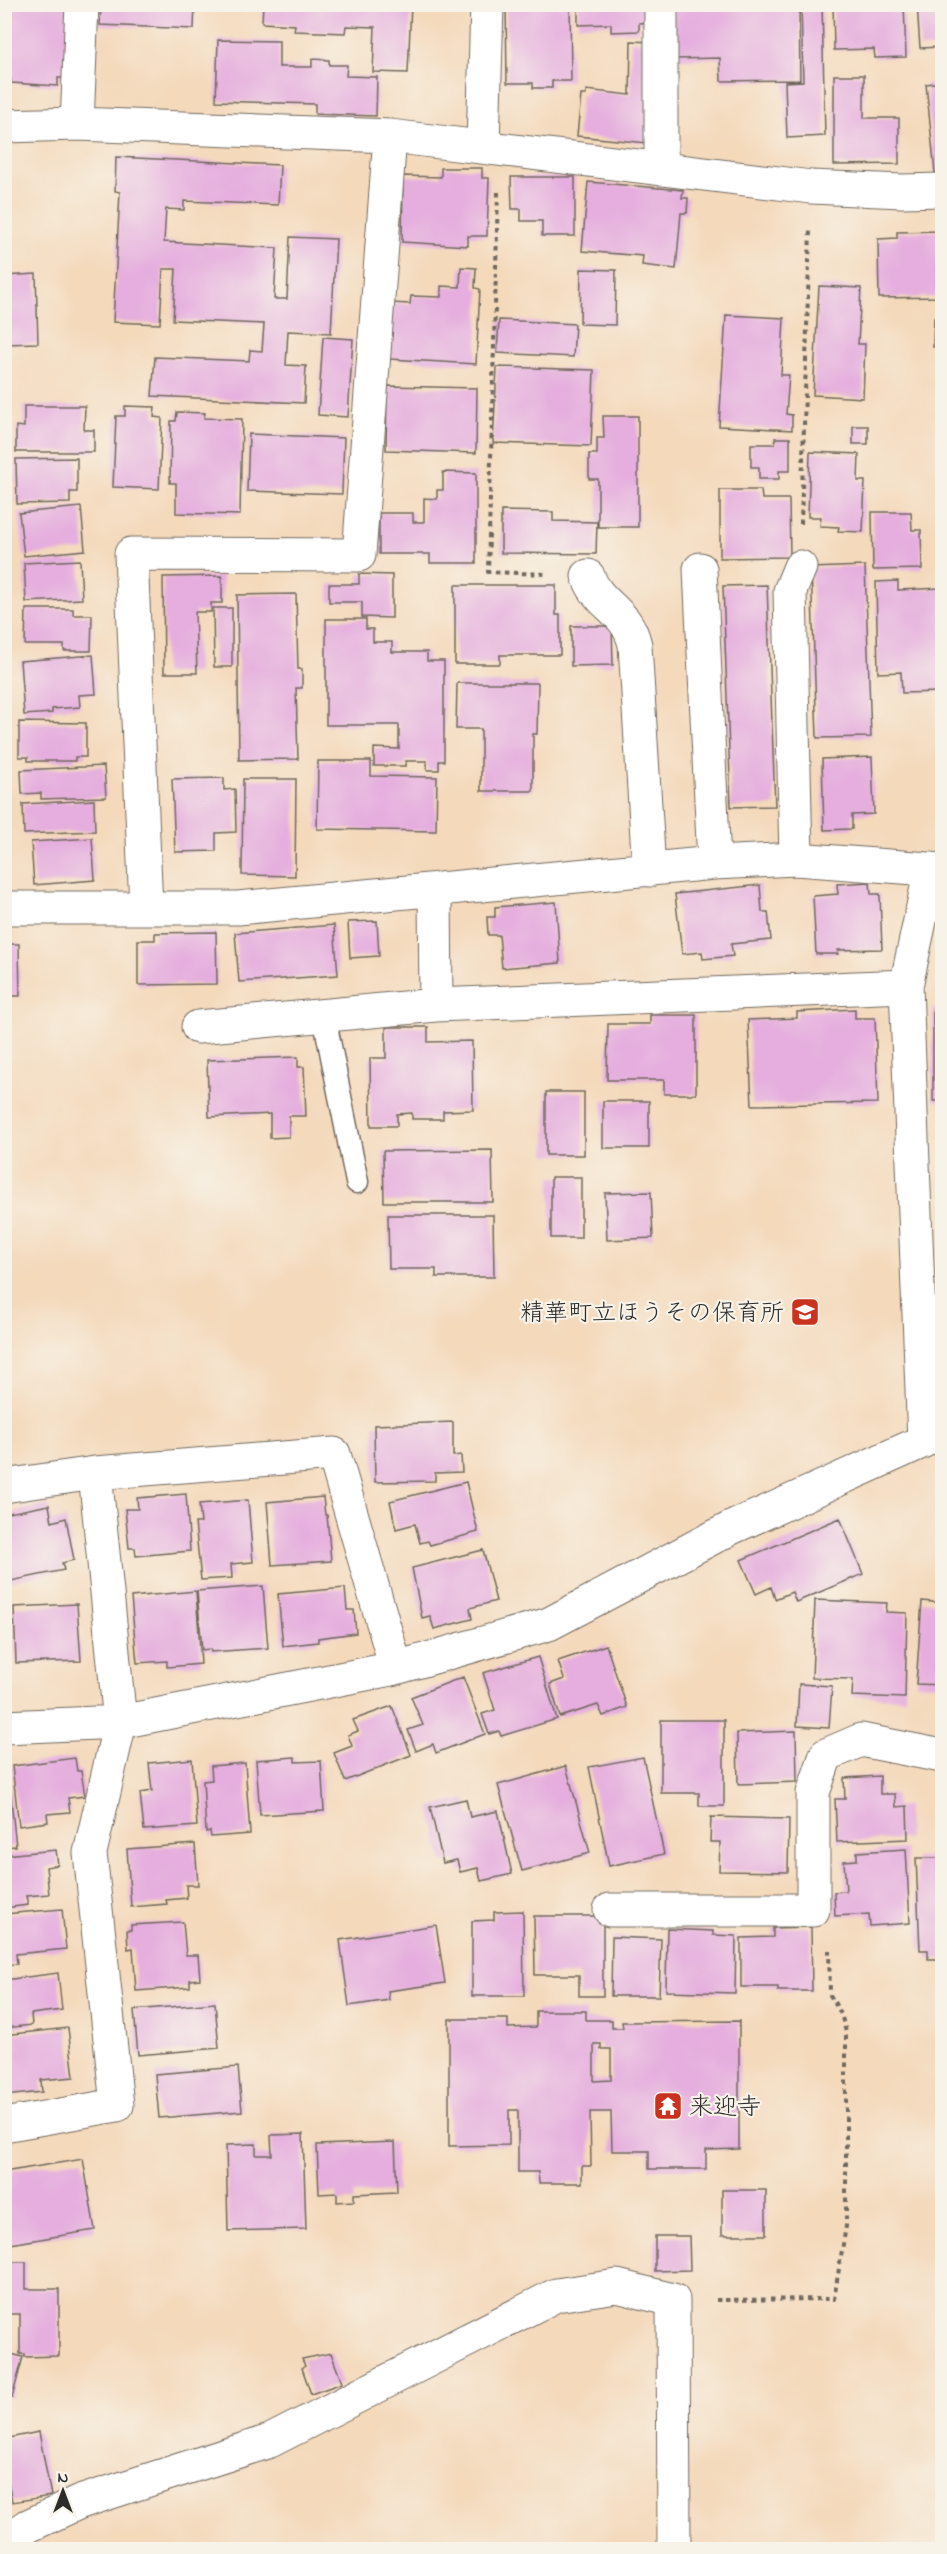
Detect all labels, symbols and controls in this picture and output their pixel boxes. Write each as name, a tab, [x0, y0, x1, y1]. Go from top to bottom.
school or university icon: 精華町立ほうその保育所	[789, 1296, 821, 1328]
place label: 精華町立ほうその保育所	[520, 1297, 784, 1332]
temple icon: 来迎寺	[652, 2090, 684, 2122]
place label: 来迎寺	[689, 2091, 761, 2126]
north arrow	[33, 2461, 93, 2521]
text: N	[58, 2466, 69, 2490]

